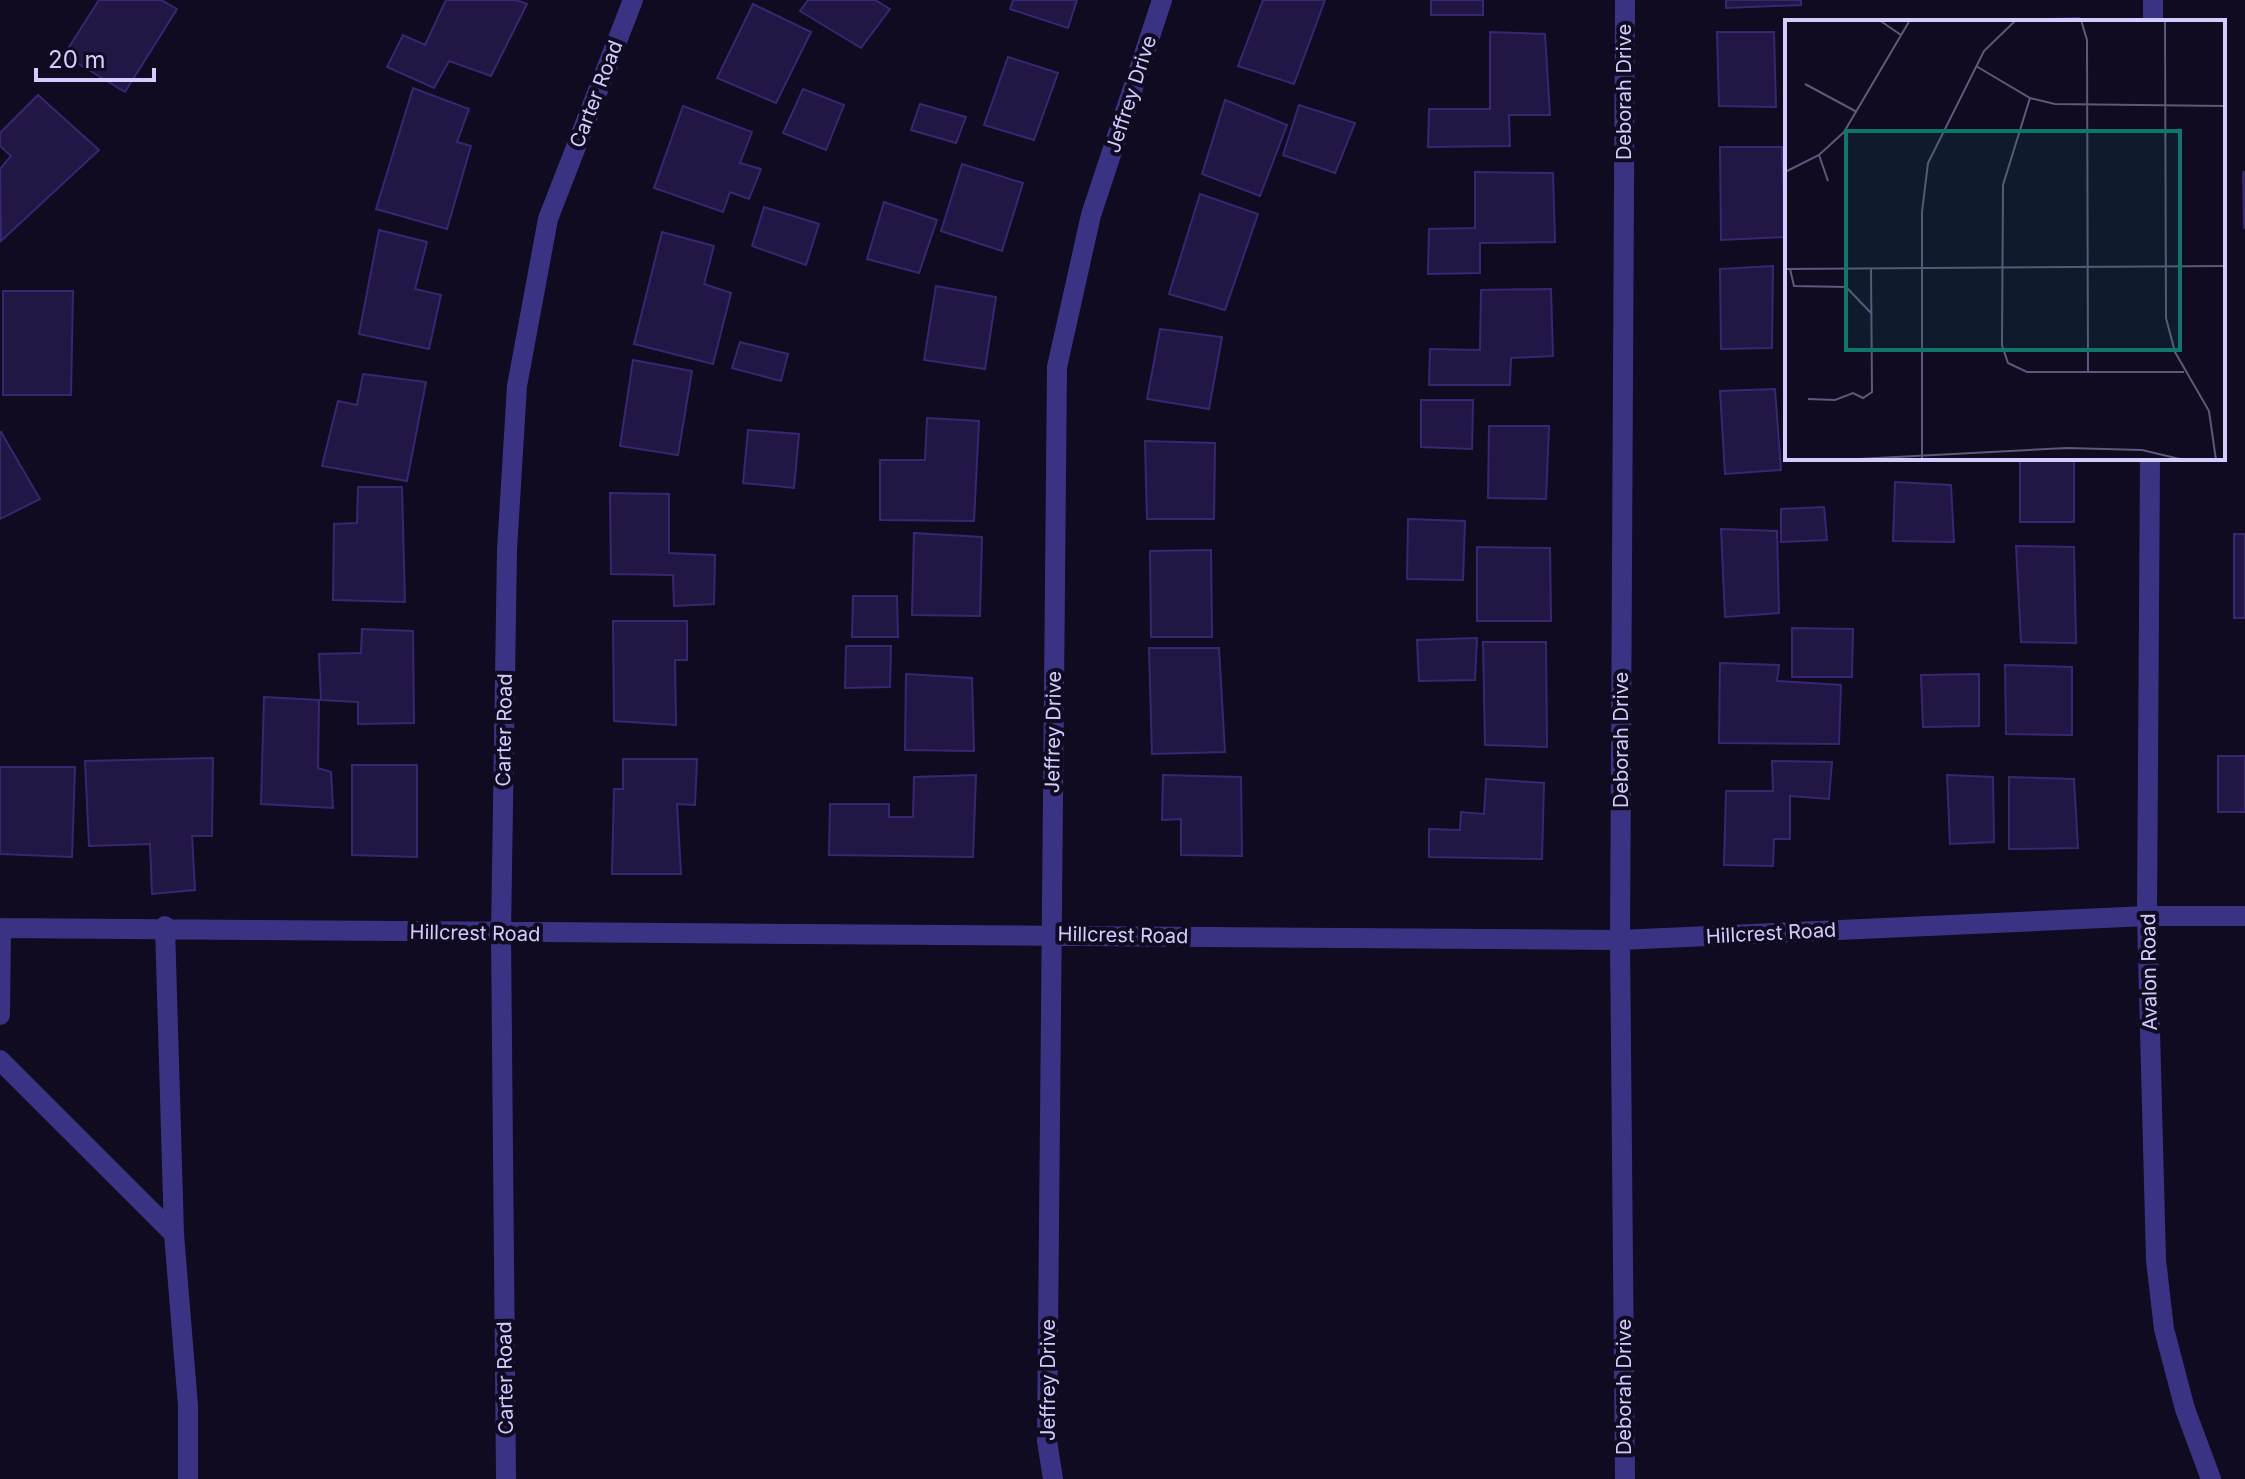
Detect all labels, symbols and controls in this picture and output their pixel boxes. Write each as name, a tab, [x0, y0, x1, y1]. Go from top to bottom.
inset map	[1785, 20, 2225, 460]
street label: Deborah Drive	[1612, 24, 1636, 160]
scale bar	[36, 32, 154, 82]
street label: Jeffrey Drive	[1101, 32, 1161, 156]
street label: Carter Road	[565, 37, 627, 151]
text: 20 m	[48, 45, 106, 74]
street label: Jeffrey Drive	[1040, 671, 1066, 793]
street label: Deborah Drive	[1609, 672, 1633, 808]
street label: Carter Road	[491, 673, 517, 787]
street label: Avalon Road	[2136, 913, 2162, 1031]
street label: Hillcrest Road	[1705, 918, 1837, 948]
street label: Hillcrest Road	[409, 920, 541, 946]
street label: Hillcrest Road	[1057, 922, 1189, 948]
street label: Jeffrey Drive	[1036, 1319, 1060, 1441]
street label: Deborah Drive	[1612, 1319, 1636, 1455]
street label: Carter Road	[492, 1321, 518, 1435]

